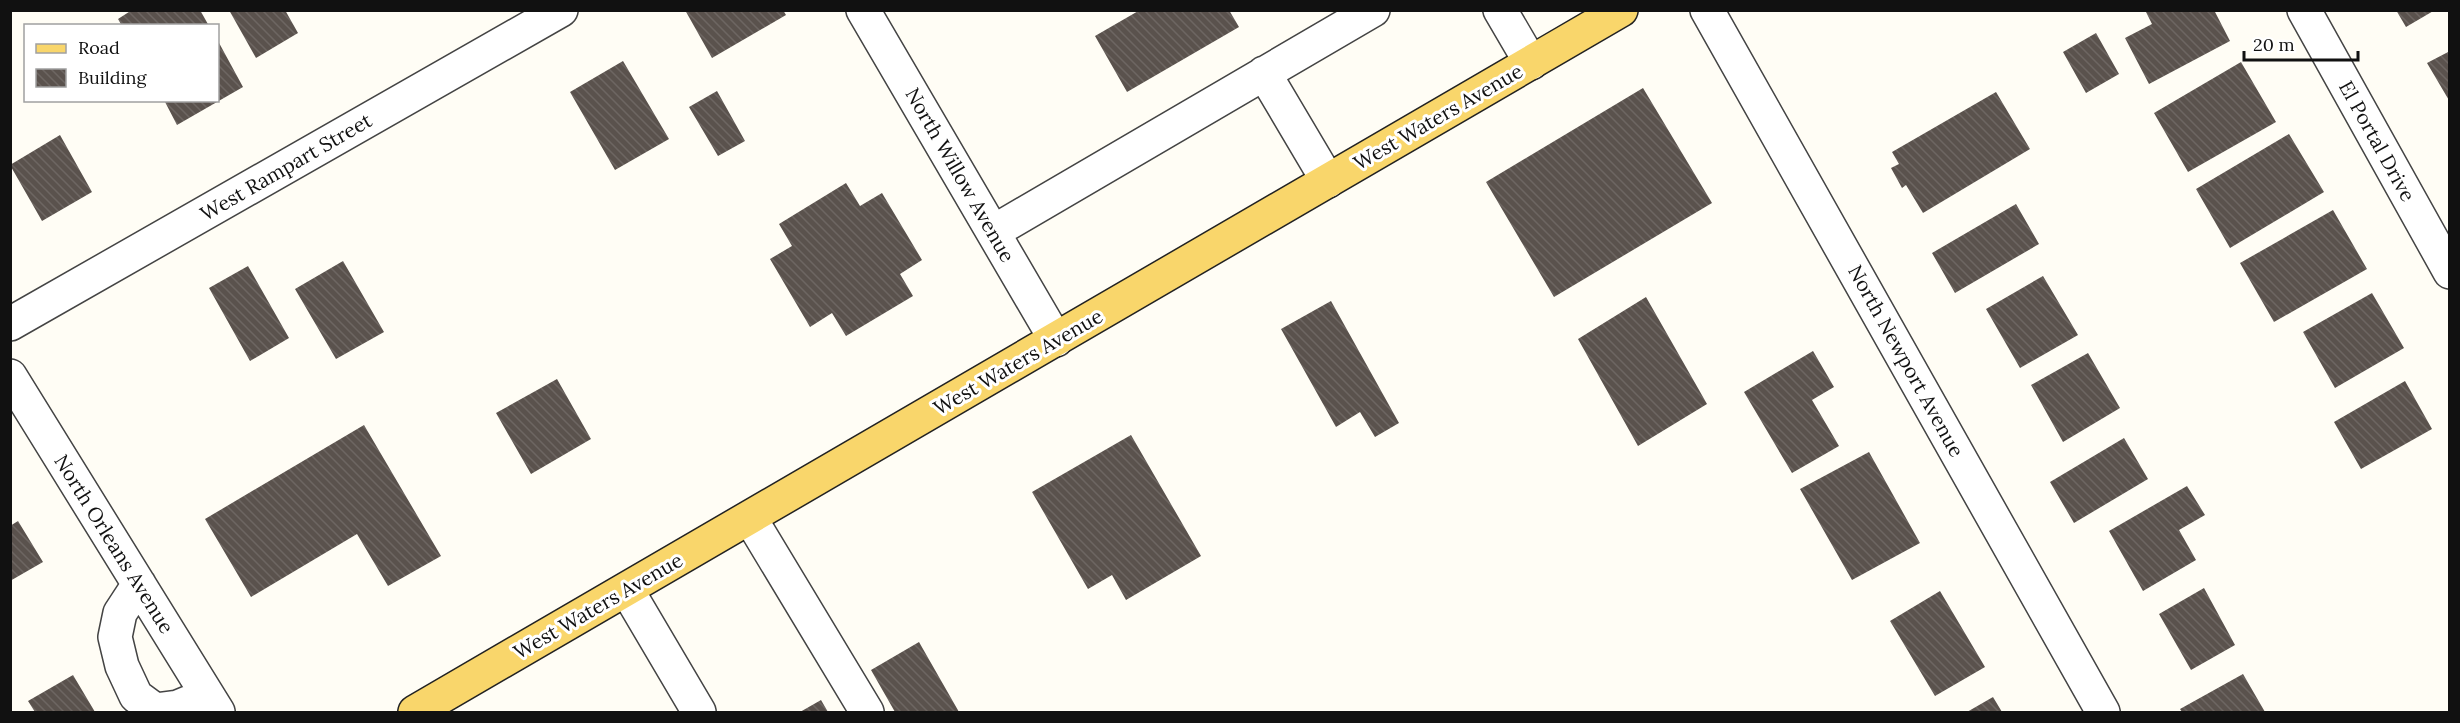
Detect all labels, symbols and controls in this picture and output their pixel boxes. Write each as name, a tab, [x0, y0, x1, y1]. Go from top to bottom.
legend	[24, 24, 219, 102]
scale bar	[2244, 24, 2358, 62]
text: 20 m	[2253, 33, 2295, 56]
text: Road	[78, 36, 120, 59]
street label: West Waters Avenue	[1349, 58, 1527, 175]
text: Building	[78, 66, 148, 89]
street label: El Portal Drive	[2334, 76, 2421, 206]
street label: North Willow Avenue	[900, 83, 1021, 267]
street label: West Rampart Street	[196, 107, 376, 226]
street label: North Newport Avenue	[1843, 260, 1970, 461]
street label: West Waters Avenue	[929, 303, 1107, 420]
street label: North Orleans Avenue	[49, 450, 180, 638]
street label: West Waters Avenue	[509, 547, 687, 664]

